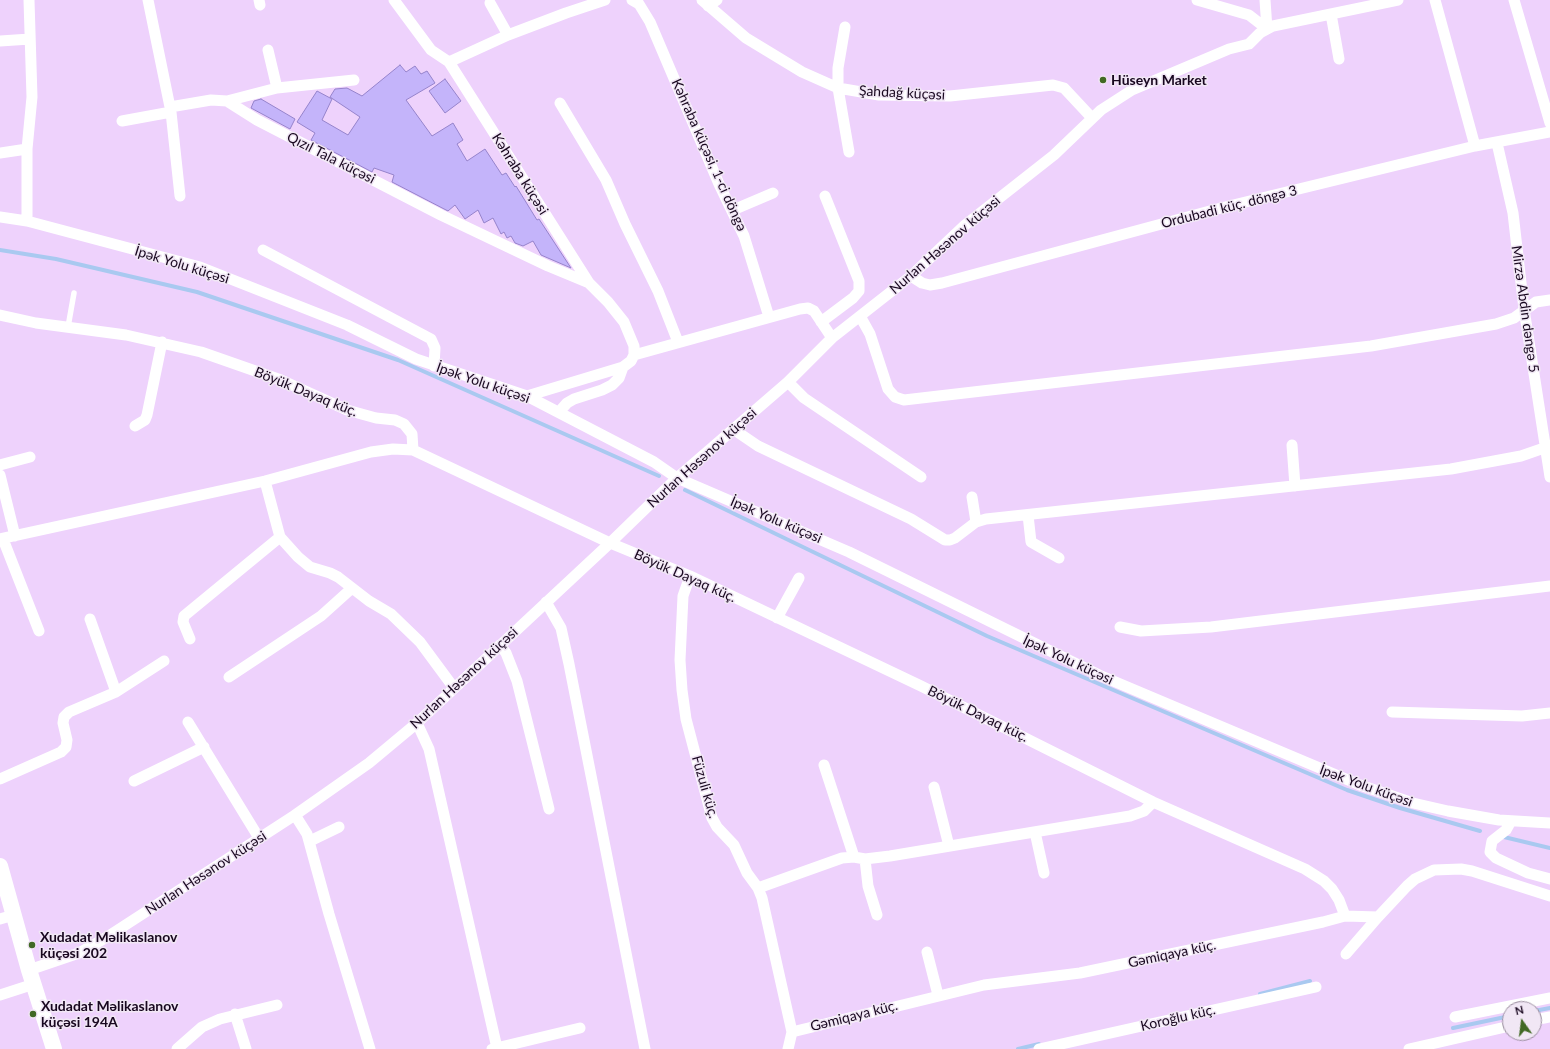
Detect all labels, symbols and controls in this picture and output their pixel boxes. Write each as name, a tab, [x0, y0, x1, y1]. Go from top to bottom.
place label: Hüseyn Market	[1111, 72, 1207, 88]
marker: Hüseyn Market	[1098, 75, 1108, 85]
street label: Kəhraba küçəsi, 1-ci döngə	[668, 76, 750, 234]
street label: Şahdağ küçəsi	[858, 82, 946, 104]
street label: Qızıl Tala küçəsi	[284, 129, 378, 187]
street label: Kəhraba küçəsi	[488, 130, 552, 218]
street label: Ordubadi küç. döngə 3	[1159, 182, 1299, 232]
street label: Nurlan Həsənov küçəsi	[886, 192, 1004, 298]
street label: İpək Yolu küçəsi	[133, 243, 231, 287]
street label: Mirzə Abdin dəngə 5	[1508, 244, 1542, 374]
street label: İpək Yolu küçəsi	[434, 359, 532, 407]
street label: Böyük Dayaq küç.	[252, 364, 360, 420]
street label: Nurlan Həsənov küçəsi	[644, 405, 760, 511]
street label: İpək Yolu küçəsi	[728, 493, 824, 547]
street label: Böyük Dayaq küç.	[631, 546, 739, 606]
street label: Nurlan Həsənov küçəsi	[407, 624, 521, 732]
street label: İpək Yolu küçəsi	[1020, 632, 1116, 688]
street label: Böyük Dayaq küç.	[925, 682, 1031, 746]
street label: Füzuli küç.	[688, 754, 722, 820]
street label: İpək Yolu küçəsi	[1317, 761, 1415, 811]
street label: Nurlan Həsənov küçəsi	[142, 827, 270, 919]
place label: Xudadat Məlikaslanov küçəsi 202	[40, 929, 177, 962]
street label: Gəmiqaya küç.	[1126, 936, 1218, 972]
marker: Xudadat Məlikaslanov küçəsi 202	[27, 940, 37, 950]
street label: Gəmiqaya küç.	[809, 997, 899, 1035]
place label: Xudadat Məlikaslanov küçəsi 194A	[41, 998, 178, 1030]
street label: Koroğlu küç.	[1139, 1001, 1217, 1035]
north arrow	[1502, 1001, 1542, 1041]
text: N	[1514, 1003, 1525, 1017]
marker: Xudadat Məlikaslanov küçəsi 194A	[28, 1009, 38, 1019]

